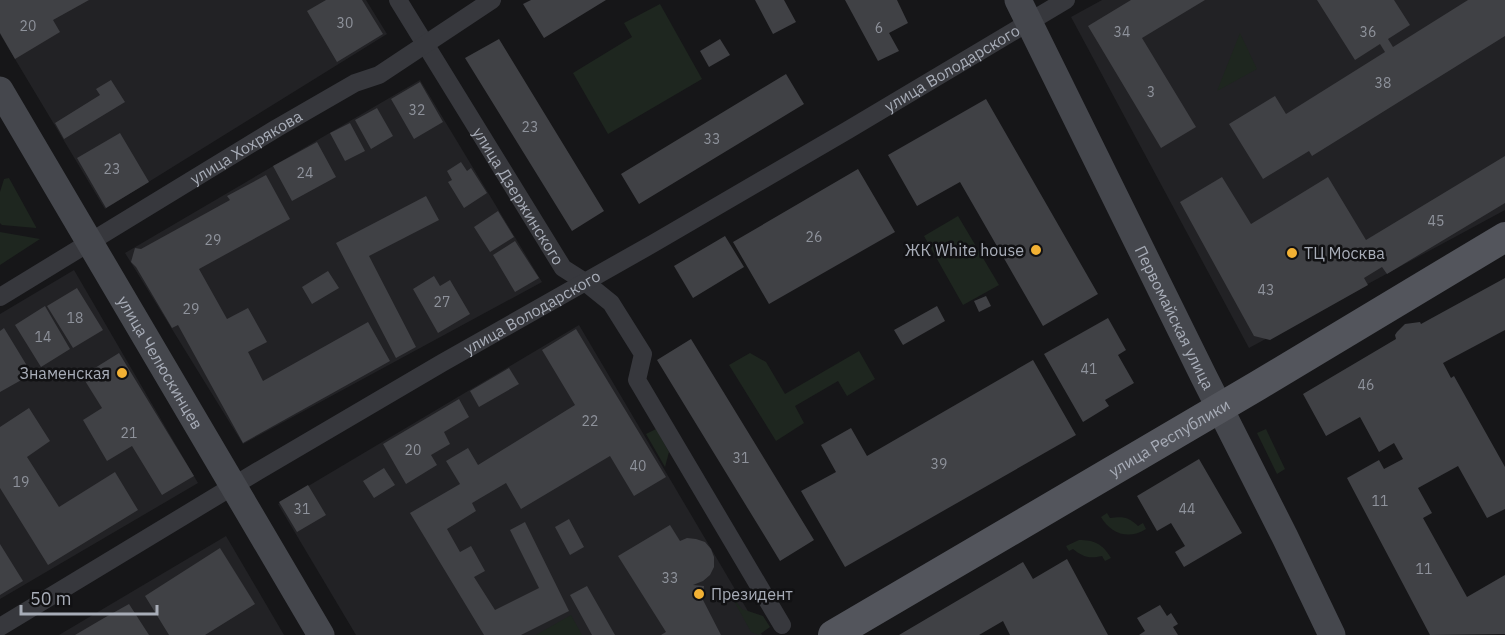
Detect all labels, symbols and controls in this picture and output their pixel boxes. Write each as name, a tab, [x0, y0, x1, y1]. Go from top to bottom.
house number: 30	[337, 14, 353, 32]
house number: 20	[20, 17, 36, 35]
house number: 6	[875, 19, 883, 37]
street label: улица Володарского	[881, 20, 1023, 116]
house number: 34	[1114, 23, 1130, 41]
house number: 36	[1360, 23, 1376, 41]
house number: 38	[1375, 74, 1391, 92]
house number: 3	[1147, 83, 1155, 101]
house number: 32	[409, 101, 425, 119]
street label: улица Хохрякова	[186, 106, 306, 189]
house number: 23	[522, 118, 538, 136]
street label: улица Дзержинского	[469, 123, 569, 268]
house number: 33	[704, 130, 720, 148]
house number: 23	[104, 160, 120, 178]
house number: 24	[297, 164, 313, 182]
house number: 45	[1428, 212, 1444, 230]
house number: 26	[806, 228, 822, 246]
house number: 29	[205, 231, 221, 249]
place label: ЖК White house	[905, 240, 1024, 260]
street label: Первомайская улица	[1131, 242, 1219, 393]
marker: ЖК White house	[1029, 243, 1043, 257]
place label: ТЦ Москва	[1304, 243, 1385, 263]
marker: ТЦ Москва	[1285, 246, 1299, 260]
street label: улица Володарского	[460, 266, 604, 359]
house number: 43	[1258, 281, 1274, 299]
street label: улица Челюскинцев	[113, 292, 208, 433]
house number: 27	[434, 293, 450, 311]
house number: 29	[183, 300, 199, 318]
house number: 18	[67, 309, 83, 327]
house number: 14	[35, 328, 51, 346]
house number: 41	[1081, 360, 1097, 378]
place label: Знаменская	[19, 363, 110, 383]
marker: Знаменская	[115, 366, 129, 380]
house number: 46	[1358, 376, 1374, 394]
street label: улица Республики	[1105, 394, 1234, 481]
house number: 22	[582, 412, 598, 430]
house number: 21	[121, 424, 137, 442]
house number: 20	[405, 441, 421, 459]
house number: 31	[733, 449, 749, 467]
house number: 39	[931, 455, 947, 473]
house number: 40	[630, 457, 646, 475]
house number: 19	[13, 473, 29, 491]
house number: 11	[1372, 492, 1388, 510]
house number: 31	[294, 500, 310, 518]
house number: 44	[1179, 500, 1195, 518]
house number: 11	[1416, 560, 1432, 578]
house number: 33	[662, 569, 678, 587]
scale bar	[21, 578, 158, 616]
place label: Президент	[711, 584, 793, 604]
text: 50 m	[30, 587, 72, 610]
marker: Президент	[692, 587, 706, 601]

